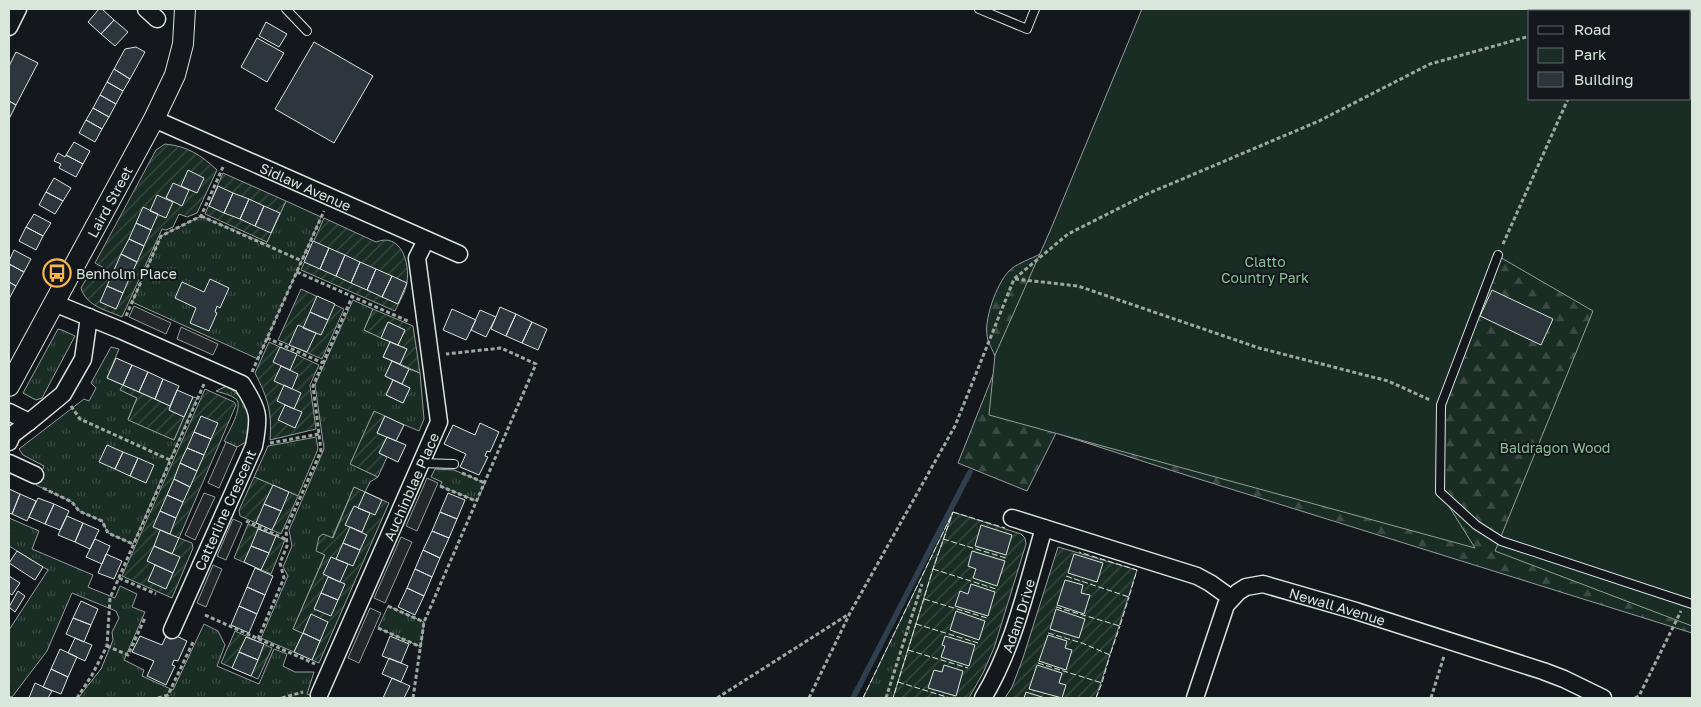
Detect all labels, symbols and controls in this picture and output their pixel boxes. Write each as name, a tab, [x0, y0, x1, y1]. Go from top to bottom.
legend	[1528, 10, 1691, 100]
text: Road	[1574, 20, 1611, 38]
text: Park	[1574, 45, 1607, 63]
text: Building	[1574, 70, 1634, 88]
street label: Sidlaw Avenue	[258, 159, 354, 214]
street label: Laird Street	[83, 163, 135, 240]
park label: Clatto Country Park	[1221, 253, 1309, 286]
bus stop icon: Benholm Place	[42, 258, 72, 288]
place label: Benholm Place	[76, 265, 177, 282]
street label: Auchinblae Place	[380, 430, 442, 543]
park label: Baldragon Wood	[1500, 439, 1610, 456]
street label: Catterline Crescent	[191, 447, 259, 573]
street label: Adam Drive	[998, 577, 1038, 655]
street label: Newall Avenue	[1287, 584, 1388, 628]

